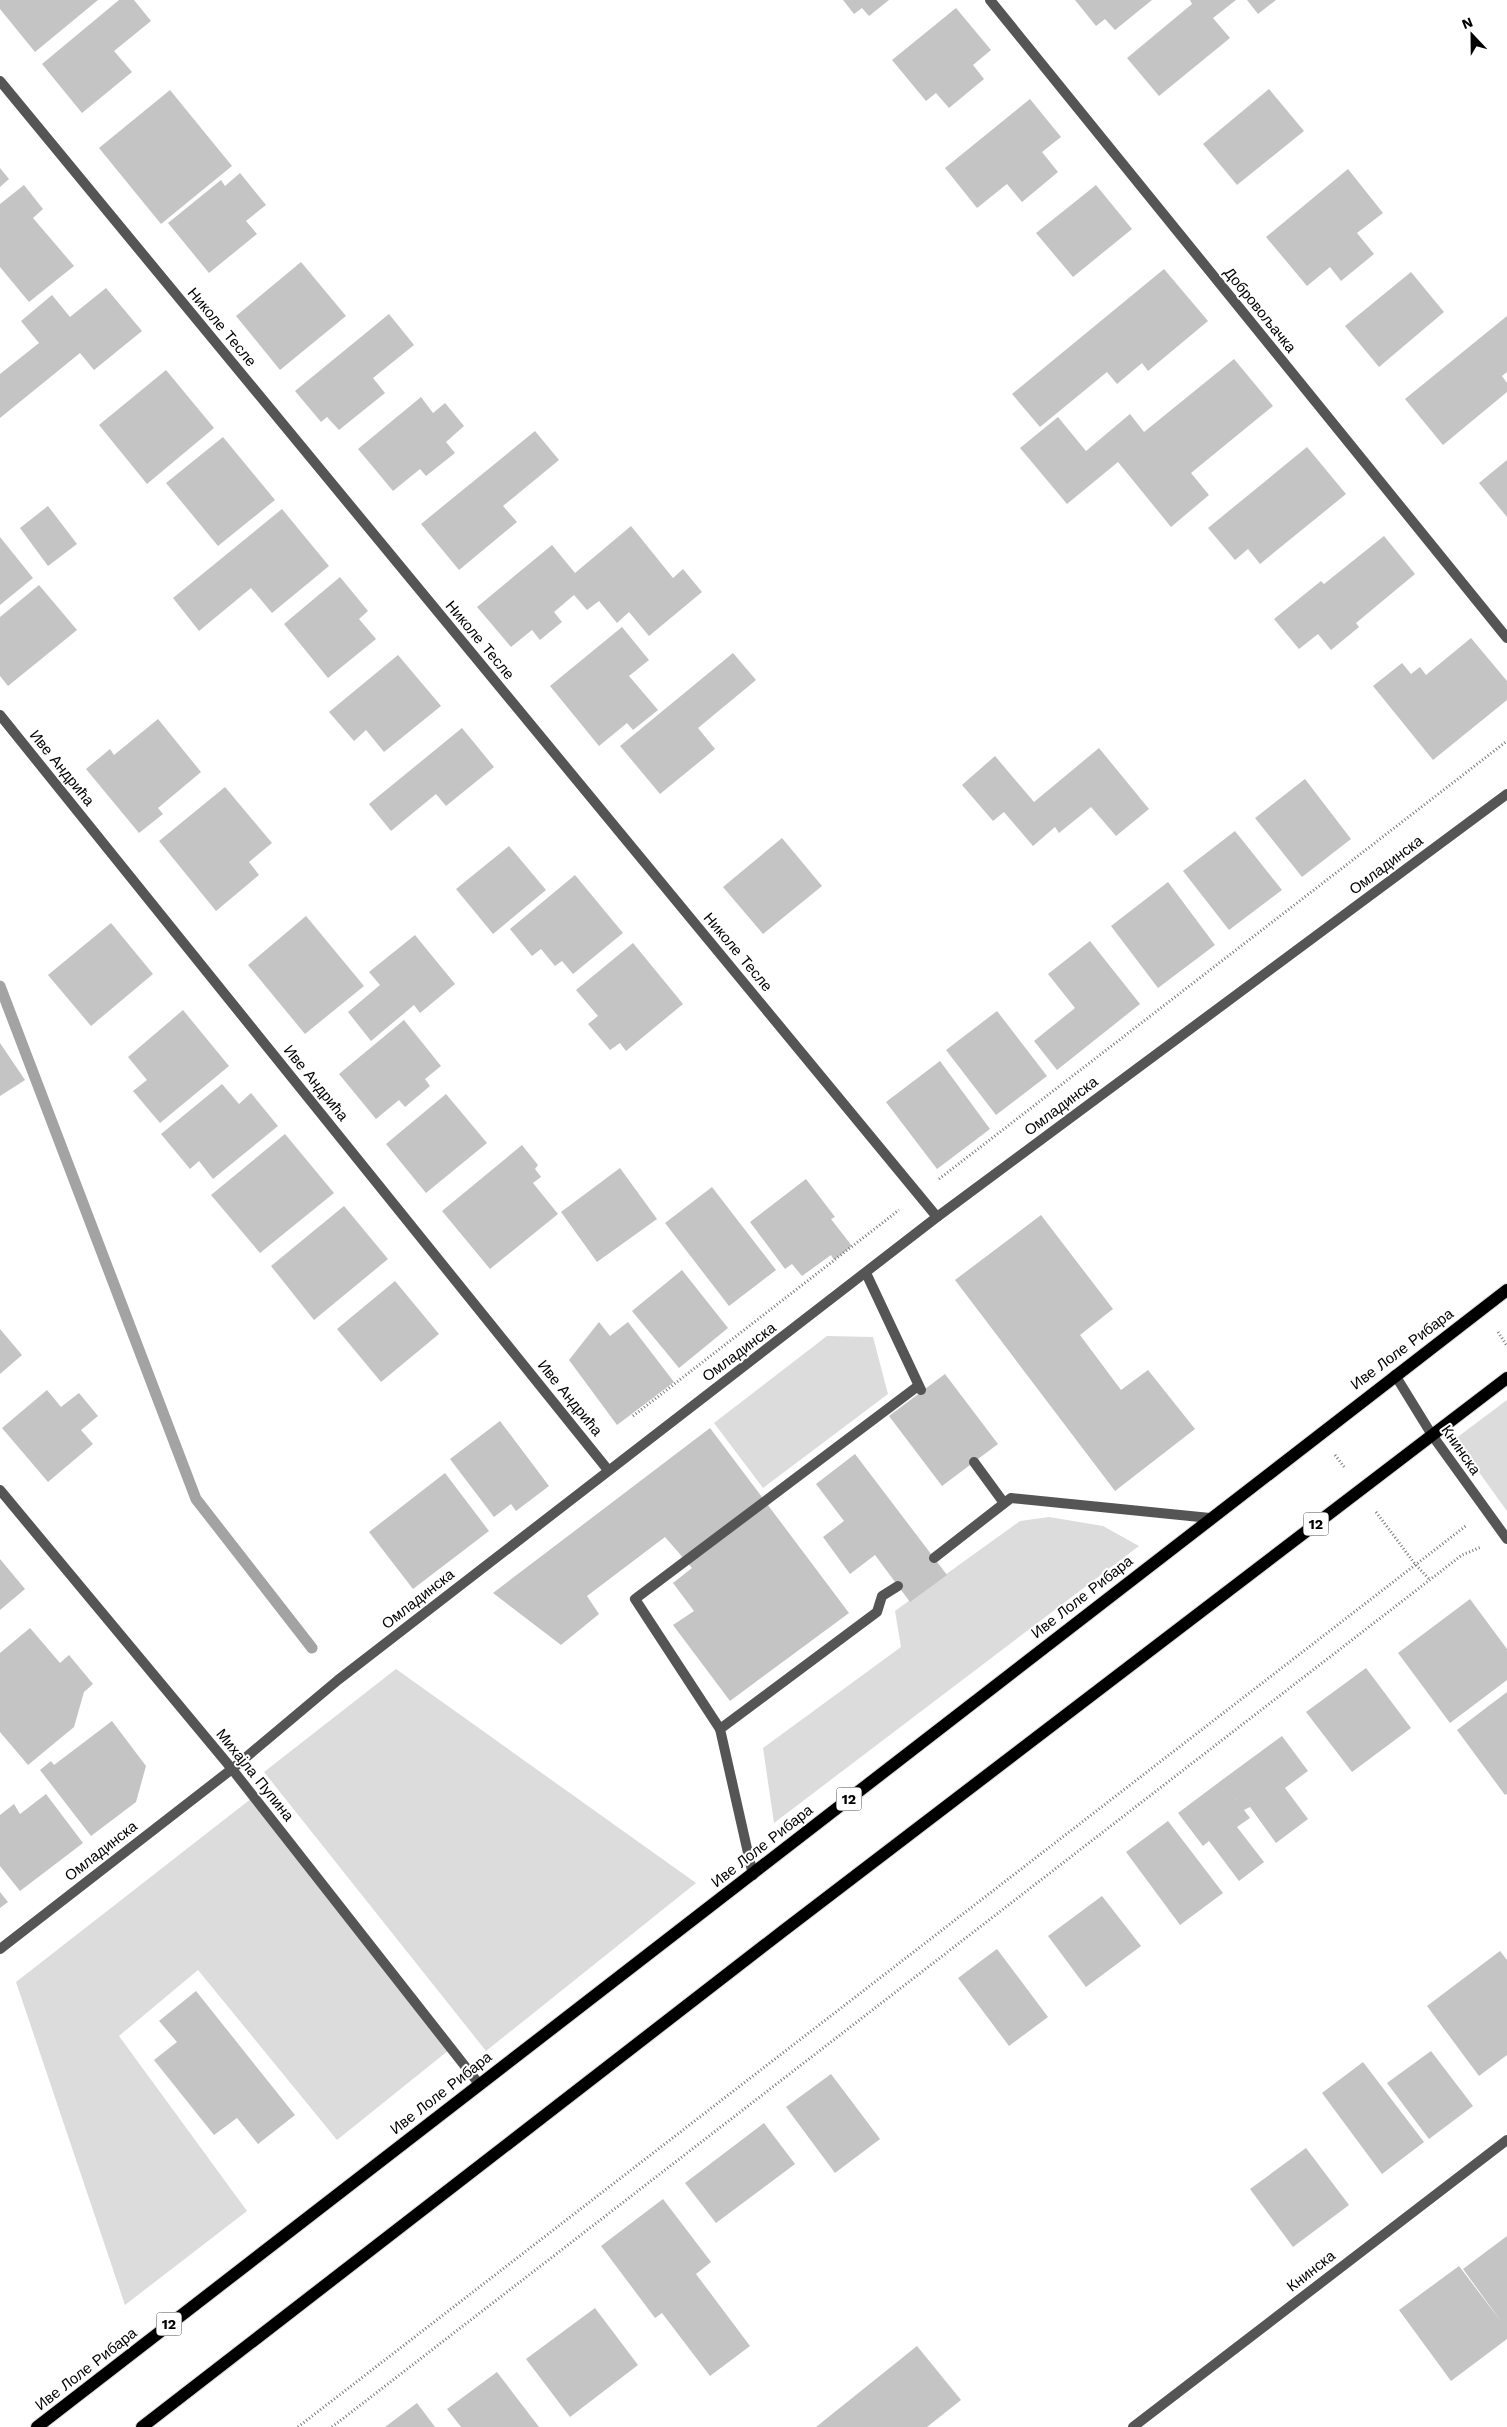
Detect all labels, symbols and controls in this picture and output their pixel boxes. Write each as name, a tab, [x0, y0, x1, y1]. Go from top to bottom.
north arrow	[1447, 10, 1497, 60]
text: N	[1459, 14, 1475, 32]
street label: Добровољачка	[1220, 264, 1300, 357]
street label: Николе Тесле	[184, 284, 260, 370]
street label: Николе Тесле	[442, 597, 518, 683]
street label: Иве Андрића	[26, 726, 99, 810]
street label: Омладинска	[1346, 831, 1427, 898]
street label: Николе Тесле	[700, 909, 776, 995]
street label: Иве Андрића	[280, 1041, 353, 1125]
street label: Омладинска	[1021, 1072, 1102, 1139]
street label: Иве Лоле Рибара	[1347, 1304, 1457, 1393]
street label: Омладинска	[699, 1318, 780, 1385]
street label: Иве Андрића	[534, 1356, 607, 1440]
street label: Книнска	[1437, 1422, 1485, 1479]
road number: 12	[1304, 1512, 1328, 1536]
street label: Иве Лоле Рибара	[1028, 1551, 1137, 1642]
street label: Омладинска	[378, 1565, 458, 1633]
street label: Михајла Пупина	[212, 1725, 298, 1825]
road number: 12	[836, 1788, 862, 1810]
street label: Иве Лоле Рибара	[708, 1800, 817, 1891]
street label: Омладинска	[61, 1817, 141, 1885]
street label: Иве Лоле Рибара	[387, 2047, 496, 2138]
street label: Книнска	[1283, 2246, 1339, 2295]
road number: 12	[156, 2312, 182, 2336]
street label: Иве Лоле Рибара	[32, 2323, 141, 2414]

